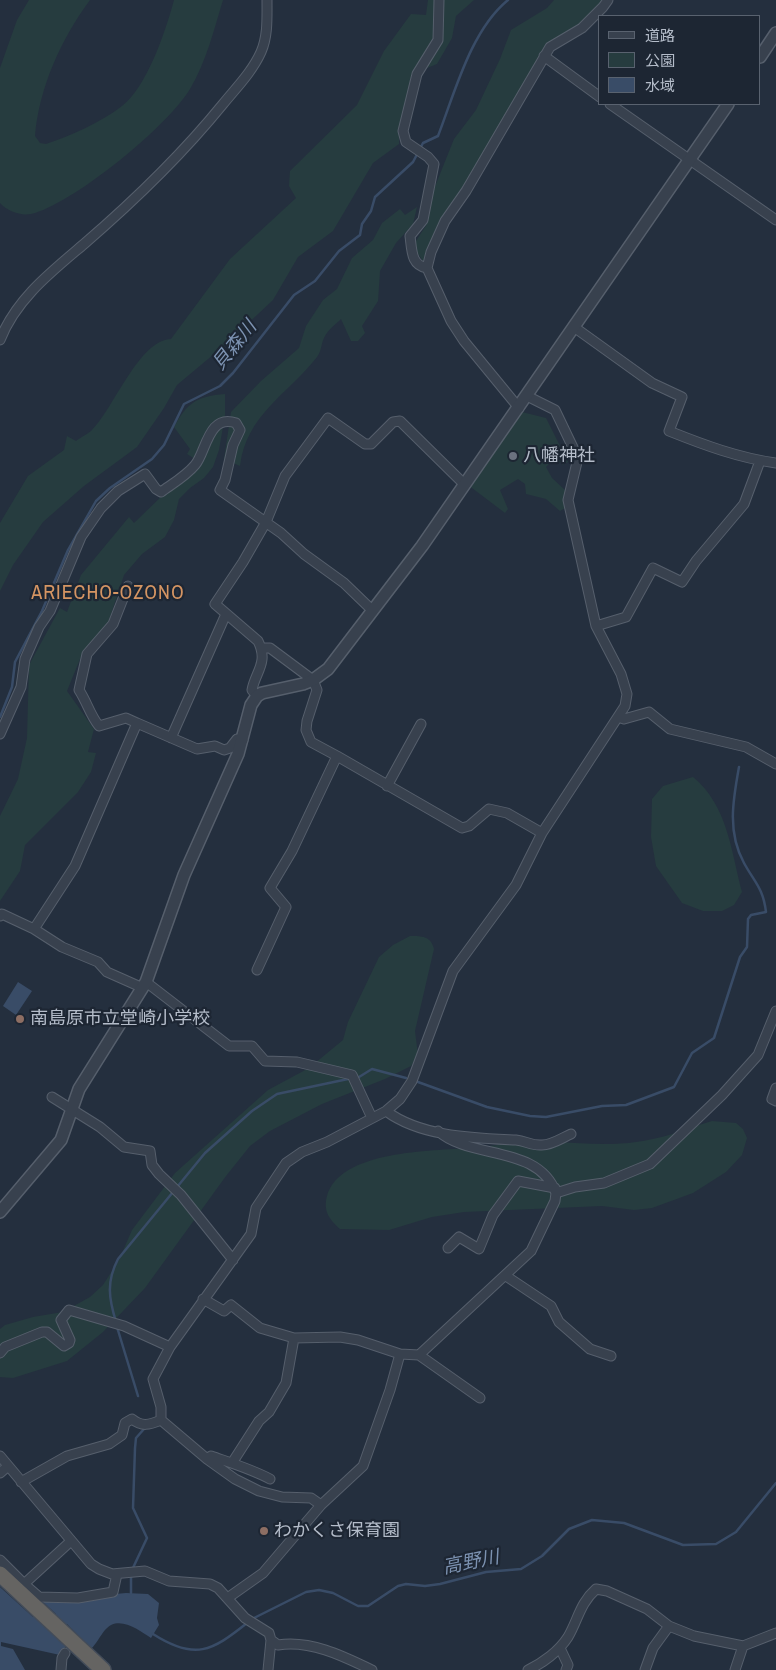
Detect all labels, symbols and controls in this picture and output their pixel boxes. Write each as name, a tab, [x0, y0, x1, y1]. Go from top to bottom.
legend	[598, 15, 761, 105]
text: 道路	[645, 25, 675, 46]
text: 公園	[645, 50, 675, 71]
text: 水域	[645, 75, 675, 96]
water label: 貝森川	[208, 317, 262, 375]
place label: 八幡神社	[523, 445, 595, 467]
marker: 八幡神社	[507, 450, 519, 462]
district label: ARIECHO-OZONO	[30, 582, 186, 606]
place label: 南島原市立堂崎小学校	[30, 1008, 210, 1030]
marker: 南島原市立堂崎小学校	[14, 1013, 26, 1025]
place label: わかくさ保育園	[274, 1520, 400, 1542]
marker: わかくさ保育園	[258, 1525, 270, 1537]
water label: 高野川	[441, 1546, 501, 1580]

